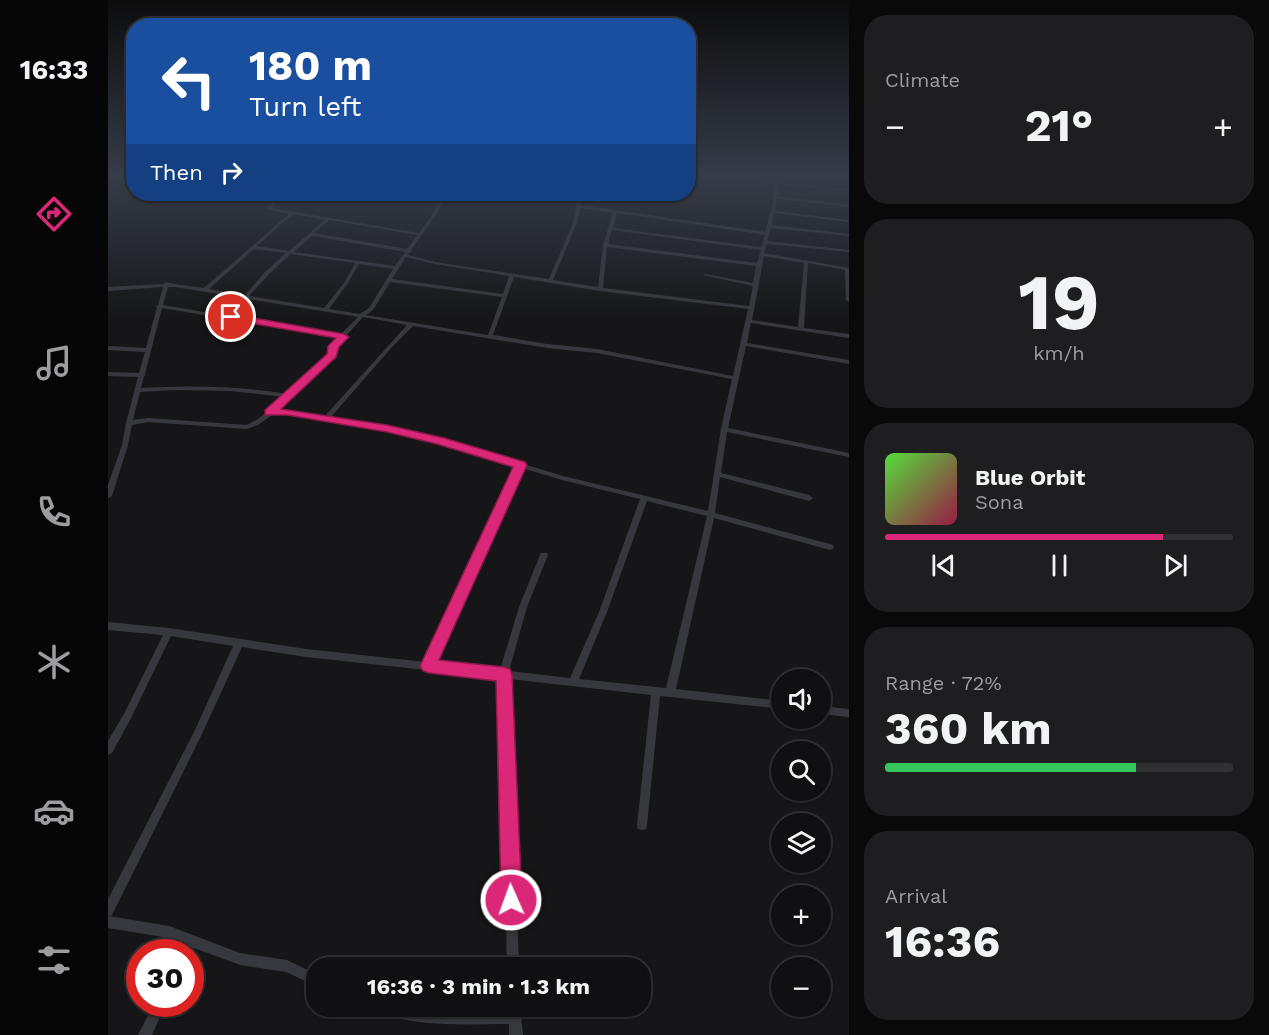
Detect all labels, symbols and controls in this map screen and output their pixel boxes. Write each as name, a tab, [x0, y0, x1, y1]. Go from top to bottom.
text: 180 m	[249, 41, 372, 90]
icon: left	[150, 42, 228, 120]
text: 16:33	[20, 54, 88, 86]
text: Climate	[885, 68, 960, 92]
text: Turn left	[249, 91, 361, 123]
text: 21°	[1025, 99, 1093, 152]
text: −	[885, 107, 905, 146]
text: +	[1213, 107, 1233, 146]
icon: right	[215, 156, 248, 189]
text: Then	[150, 160, 203, 185]
icon: directions	[33, 193, 75, 235]
text: 19	[1018, 256, 1100, 348]
pin	[205, 291, 256, 342]
icon: arrive	[214, 300, 247, 333]
text: km/h	[1033, 341, 1085, 365]
icon: music	[33, 342, 75, 384]
text: Blue Orbit	[975, 465, 1085, 490]
text: Sona	[975, 490, 1024, 514]
icon: phone	[33, 491, 75, 533]
icon: previous	[927, 549, 960, 582]
icon: pause	[1043, 549, 1076, 582]
icon: next	[1159, 549, 1192, 582]
icon: climate	[33, 641, 75, 683]
map controls	[771, 669, 831, 1017]
button: sound	[771, 669, 831, 729]
text: Range · 72%	[885, 671, 1002, 695]
text: 360 km	[885, 702, 1052, 755]
button: search	[771, 741, 831, 801]
icon: car	[33, 790, 75, 832]
button: layers	[771, 813, 831, 873]
position arrow	[479, 868, 543, 932]
text: Arrival	[885, 884, 947, 908]
button: +	[771, 885, 831, 945]
text: 16:36	[885, 915, 1000, 968]
icon: filters	[33, 939, 75, 981]
speed limit sign: 30	[126, 939, 204, 1017]
button: −	[771, 957, 831, 1017]
text: 16:36 · 3 min · 1.3 km	[367, 974, 590, 999]

